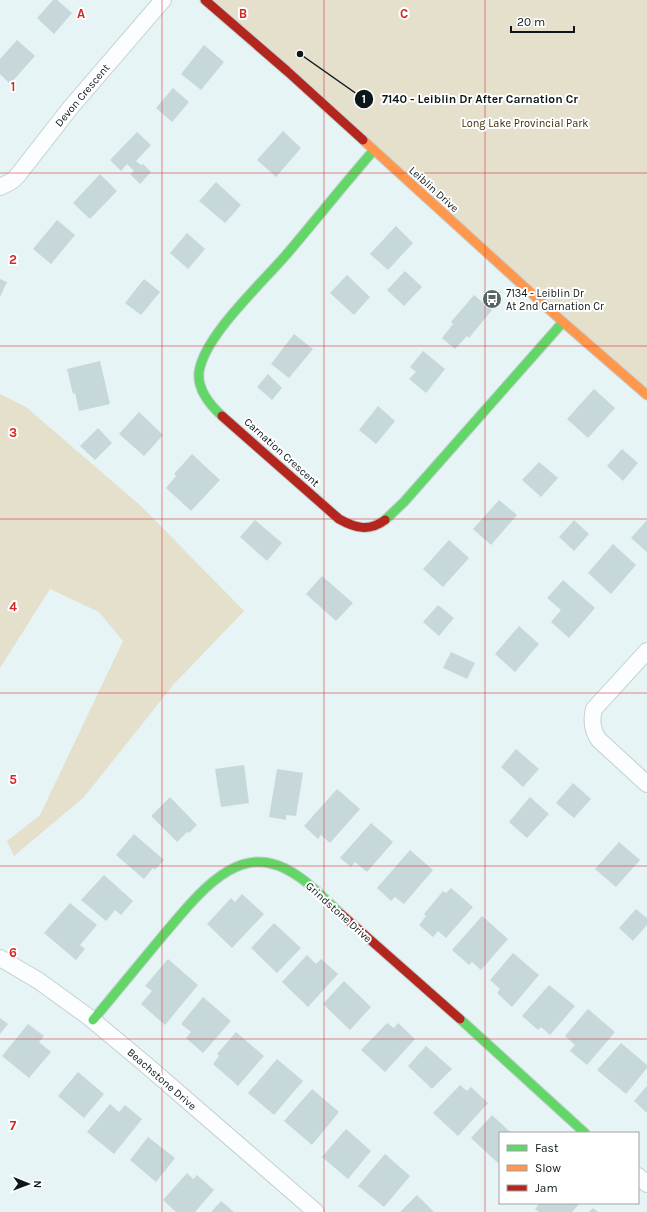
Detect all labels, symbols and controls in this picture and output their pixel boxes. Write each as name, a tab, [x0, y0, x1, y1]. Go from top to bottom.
text: A	[77, 6, 85, 21]
text: B	[239, 6, 247, 21]
text: C	[400, 6, 408, 21]
scale bar	[511, 8, 574, 34]
text: 20 m	[517, 15, 545, 29]
street label: Devon Crescent	[52, 61, 112, 129]
text: 1	[11, 79, 15, 94]
callout: 7140 - Leiblin Dr After Carnation Cr	[354, 87, 586, 111]
text: 1	[362, 92, 366, 106]
text: 7140 - Leiblin Dr After Carnation Cr	[382, 92, 578, 106]
park label: Long Lake Provincial Park	[462, 117, 588, 130]
street label: Leiblin Drive	[406, 164, 461, 215]
text: 2	[9, 252, 17, 267]
place label: 7134 - Leiblin Dr At 2nd Carnation Cr	[506, 287, 604, 313]
bus stop icon: 7134 - Leiblin Dr At 2nd Carnation Cr	[481, 288, 503, 310]
street label: Carnation Crescent	[241, 415, 322, 489]
text: 3	[9, 425, 17, 440]
text: 4	[9, 599, 17, 614]
text: 5	[9, 772, 17, 787]
street label: Grindstone Drive	[303, 879, 374, 946]
text: 6	[9, 945, 17, 960]
street label: Beachstone Drive	[124, 1046, 199, 1113]
text: 7	[10, 1118, 17, 1133]
legend	[499, 1132, 639, 1204]
text: Fast	[535, 1141, 559, 1155]
text: Slow	[535, 1161, 561, 1175]
north arrow	[8, 1164, 48, 1204]
text: N	[31, 1180, 44, 1188]
text: Jam	[535, 1181, 558, 1195]

